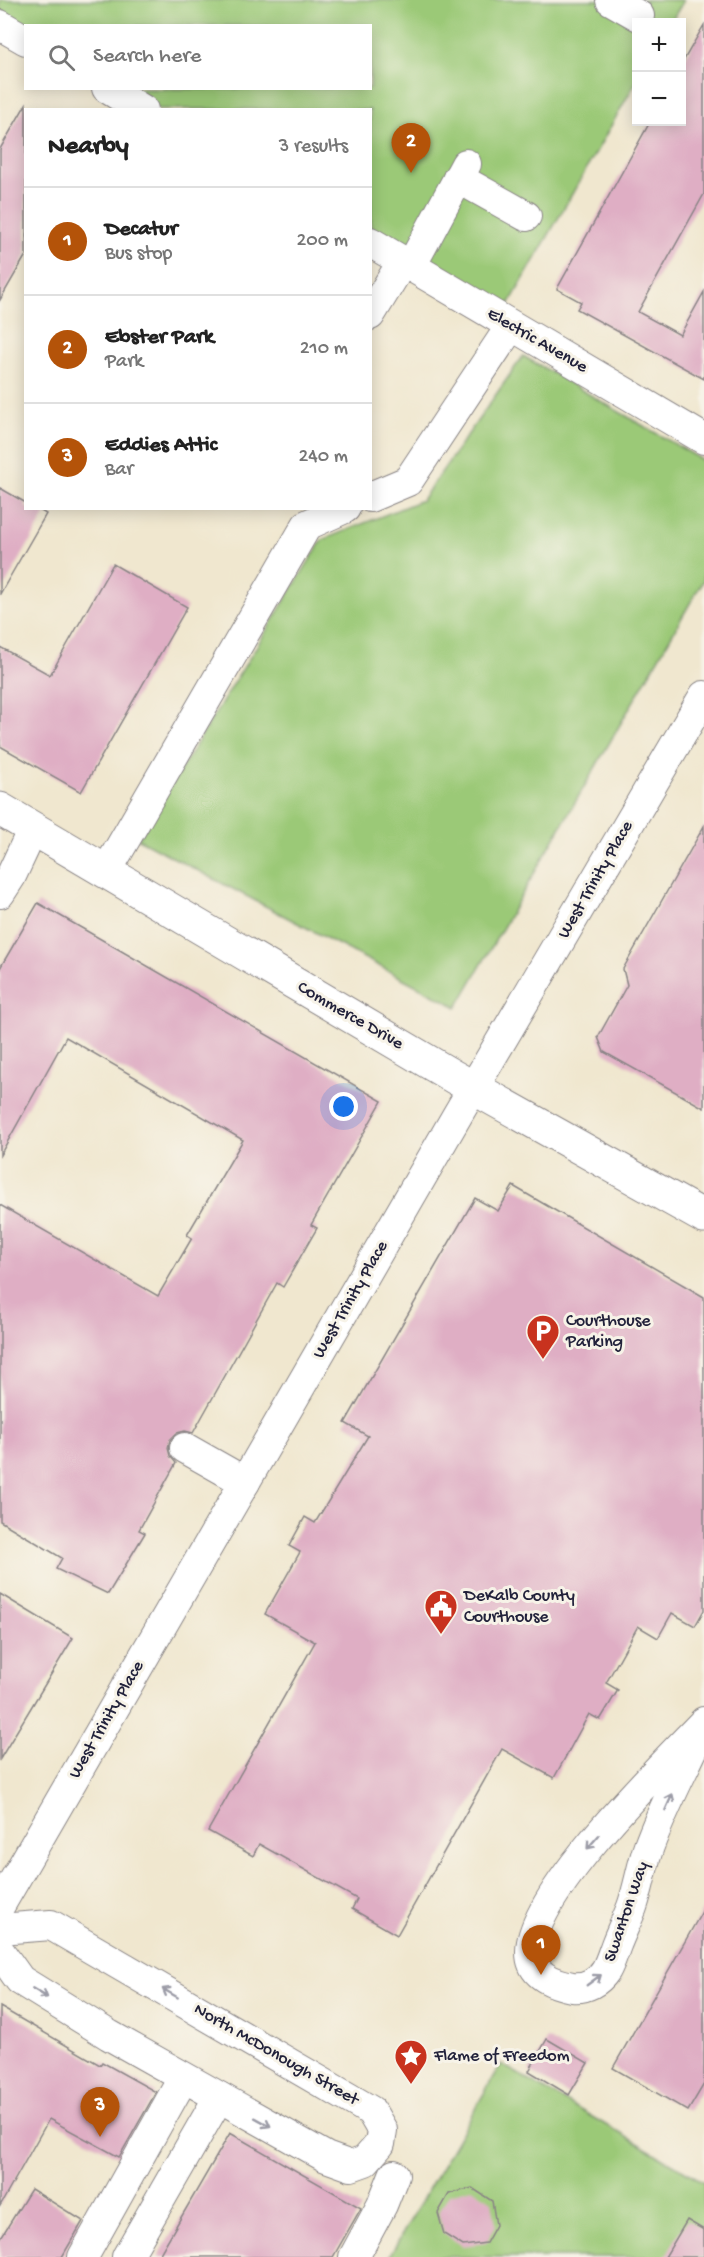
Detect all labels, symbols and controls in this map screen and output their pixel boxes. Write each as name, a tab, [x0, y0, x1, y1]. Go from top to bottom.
map controls	[632, 18, 686, 126]
button: +	[632, 18, 686, 72]
search box	[24, 24, 372, 90]
icon: search	[45, 41, 78, 74]
text: Search here	[93, 44, 201, 70]
button: −	[632, 72, 686, 126]
pin: 2	[392, 124, 430, 173]
text: Nearby	[48, 132, 129, 163]
text: 3 results	[279, 136, 348, 159]
text: Decatur	[105, 217, 177, 243]
text: 1	[63, 230, 72, 253]
text: 200 m	[297, 230, 348, 253]
text: Bus stop	[105, 243, 172, 266]
street label: Electric Avenue	[483, 304, 592, 379]
text: Ebster Park	[105, 325, 214, 351]
text: 2	[63, 338, 72, 361]
text: 210 m	[300, 338, 348, 361]
text: Park	[105, 351, 143, 374]
text: Eddies Attic	[105, 433, 217, 459]
text: 3	[62, 446, 73, 469]
text: 240 m	[298, 446, 348, 469]
text: Bar	[105, 459, 133, 482]
street label: West Trinity Place	[554, 817, 639, 943]
street label: Commerce Drive	[293, 977, 407, 1055]
your location	[329, 1092, 358, 1121]
street label: West Trinity Place	[309, 1237, 394, 1363]
place label: Courthouse Parking	[565, 1311, 651, 1353]
parking icon: Courthouse Parking	[525, 1313, 561, 1360]
place label: DeKalb County Courthouse	[463, 1586, 575, 1628]
public building icon: DeKalb County Courthouse	[423, 1588, 459, 1635]
street label: West Trinity Place	[65, 1657, 150, 1783]
one-way arrow	[664, 1794, 675, 1812]
one-way arrow	[586, 1834, 600, 1849]
street label: Swanton Way	[600, 1859, 654, 1965]
pin: 1	[522, 1926, 560, 1975]
one-way arrow	[586, 1974, 602, 1987]
one-way arrow	[31, 1987, 48, 1999]
one-way arrow	[162, 1987, 179, 1999]
street label: North McDonough Street	[190, 1999, 364, 2112]
place icon: Flame of Freedom	[393, 2038, 429, 2085]
place label: Flame of Freedom	[433, 2046, 570, 2067]
pin: 3	[80, 2088, 120, 2137]
one-way arrow	[254, 2116, 271, 2128]

